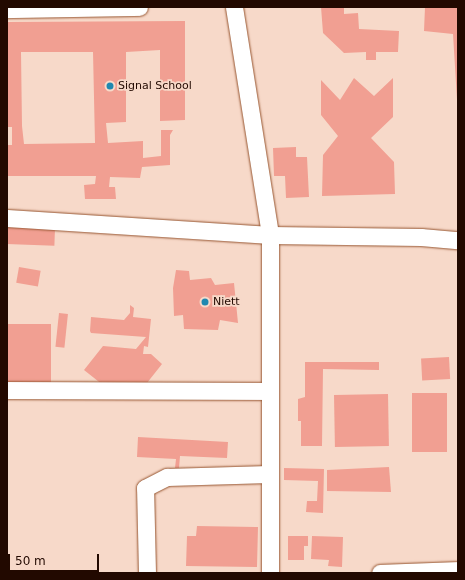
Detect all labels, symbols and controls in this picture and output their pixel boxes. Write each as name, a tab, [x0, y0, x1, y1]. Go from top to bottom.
place label: Signal School	[118, 79, 192, 93]
marker: Signal School	[105, 81, 115, 91]
place label: Niett	[213, 295, 240, 309]
marker: Niett	[200, 297, 210, 307]
scale bar	[10, 546, 101, 572]
text: 50 m	[15, 554, 46, 568]

